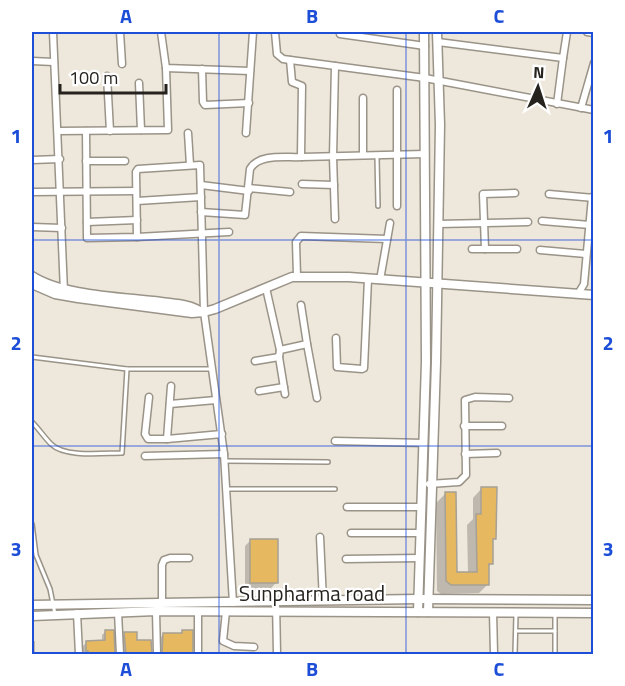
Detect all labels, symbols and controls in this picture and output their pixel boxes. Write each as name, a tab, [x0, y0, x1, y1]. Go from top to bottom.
text: A	[120, 0, 132, 31]
text: B	[306, 0, 318, 31]
text: C	[494, 0, 505, 31]
scale bar	[60, 57, 166, 95]
north arrow	[508, 57, 568, 117]
text: N	[533, 60, 545, 84]
text: 100 m	[69, 64, 118, 91]
text: 1	[10, 120, 22, 151]
text: 1	[602, 120, 614, 151]
text: 2	[10, 327, 22, 358]
text: 2	[602, 327, 614, 358]
text: 3	[10, 533, 22, 564]
text: 3	[602, 533, 614, 564]
street label: Sunpharma road	[239, 577, 385, 609]
text: A	[120, 653, 132, 684]
text: B	[306, 653, 318, 684]
text: C	[494, 653, 505, 684]

